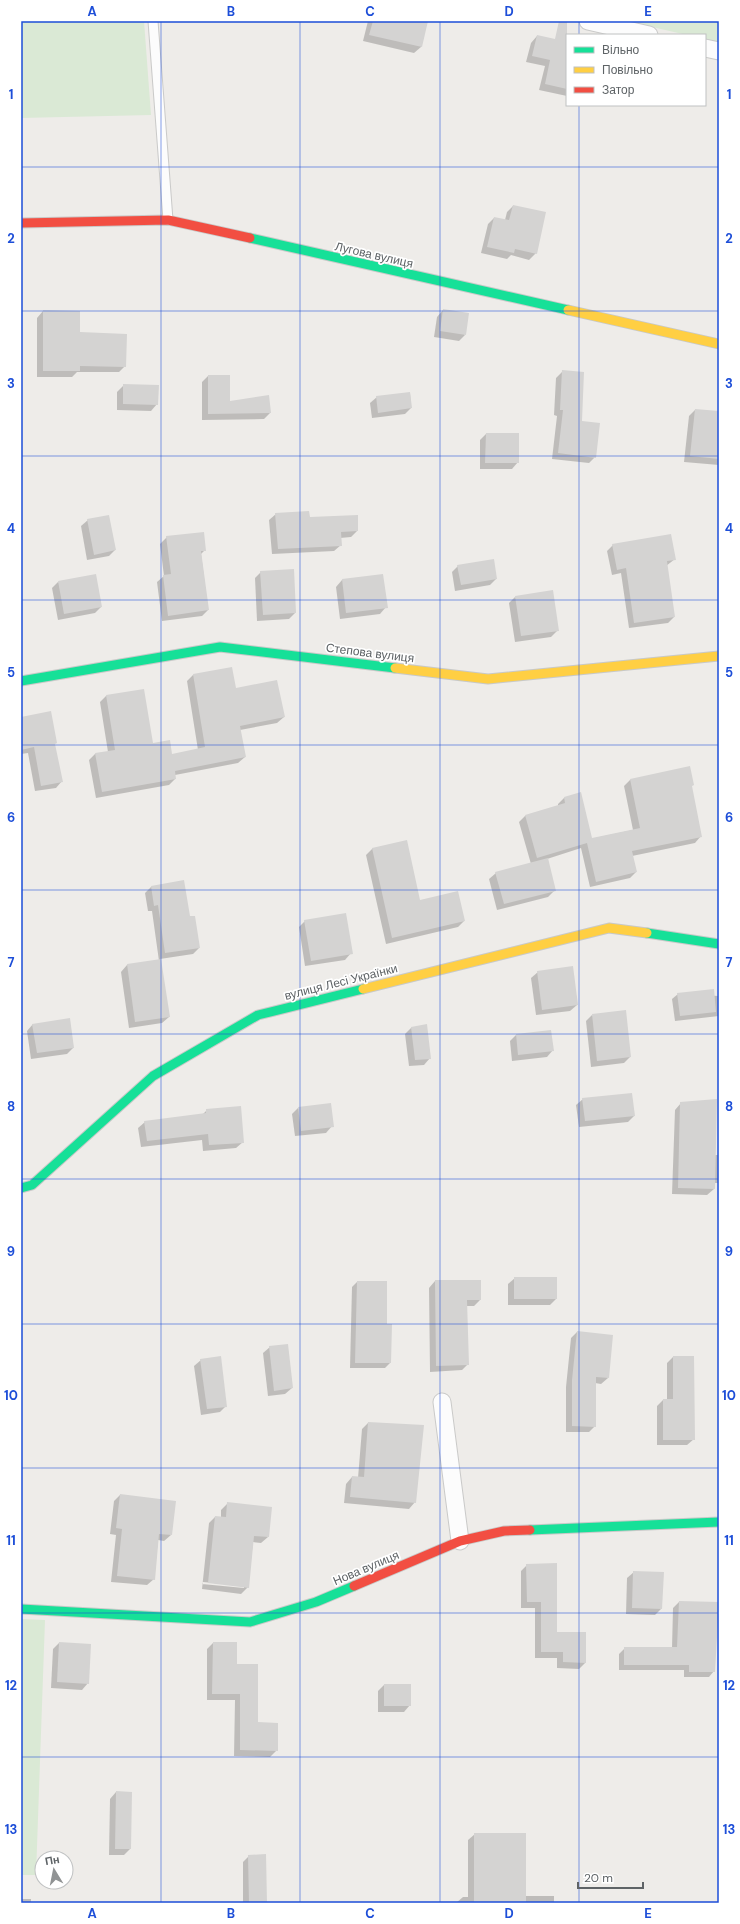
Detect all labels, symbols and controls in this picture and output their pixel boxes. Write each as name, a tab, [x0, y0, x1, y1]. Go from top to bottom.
text: A	[87, 3, 97, 20]
text: B	[227, 3, 235, 20]
text: C	[365, 3, 375, 20]
text: D	[504, 3, 514, 20]
text: E	[644, 3, 652, 20]
legend	[566, 34, 706, 106]
text: Вільно	[602, 42, 640, 58]
text: Повільно	[602, 62, 653, 78]
text: Затор	[602, 82, 635, 98]
text: 1	[9, 86, 13, 103]
text: 1	[727, 86, 731, 103]
text: 2	[7, 230, 15, 247]
text: 2	[725, 230, 733, 247]
street label: Лугова вулиця	[333, 238, 415, 272]
text: 3	[7, 375, 15, 392]
text: 3	[725, 375, 733, 392]
text: 4	[7, 520, 15, 537]
text: 4	[725, 520, 733, 537]
street label: Степова вулиця	[325, 640, 415, 666]
text: 5	[7, 664, 15, 681]
text: 5	[725, 664, 733, 681]
text: 6	[7, 809, 15, 826]
text: 6	[725, 809, 733, 826]
text: 7	[8, 954, 15, 971]
text: 7	[726, 954, 733, 971]
street label: вулиця Лесі Українки	[283, 960, 399, 1004]
text: 8	[7, 1098, 15, 1115]
text: 8	[725, 1098, 733, 1115]
text: 9	[7, 1243, 15, 1260]
text: 9	[725, 1243, 733, 1260]
text: 10	[4, 1387, 18, 1404]
text: 10	[722, 1387, 736, 1404]
text: 11	[6, 1532, 16, 1549]
text: 11	[724, 1532, 734, 1549]
street label: Нова вулиця	[330, 1547, 402, 1589]
text: 12	[5, 1677, 17, 1694]
text: 12	[723, 1677, 735, 1694]
text: 13	[5, 1821, 17, 1838]
text: 13	[723, 1821, 735, 1838]
north arrow	[34, 1850, 74, 1890]
text: Пн	[44, 1852, 61, 1868]
scale bar	[578, 1864, 643, 1890]
text: 20 m	[584, 1870, 613, 1886]
text: A	[87, 1905, 97, 1922]
text: B	[227, 1905, 235, 1922]
text: C	[365, 1905, 375, 1922]
text: D	[504, 1905, 514, 1922]
text: E	[644, 1905, 652, 1922]

